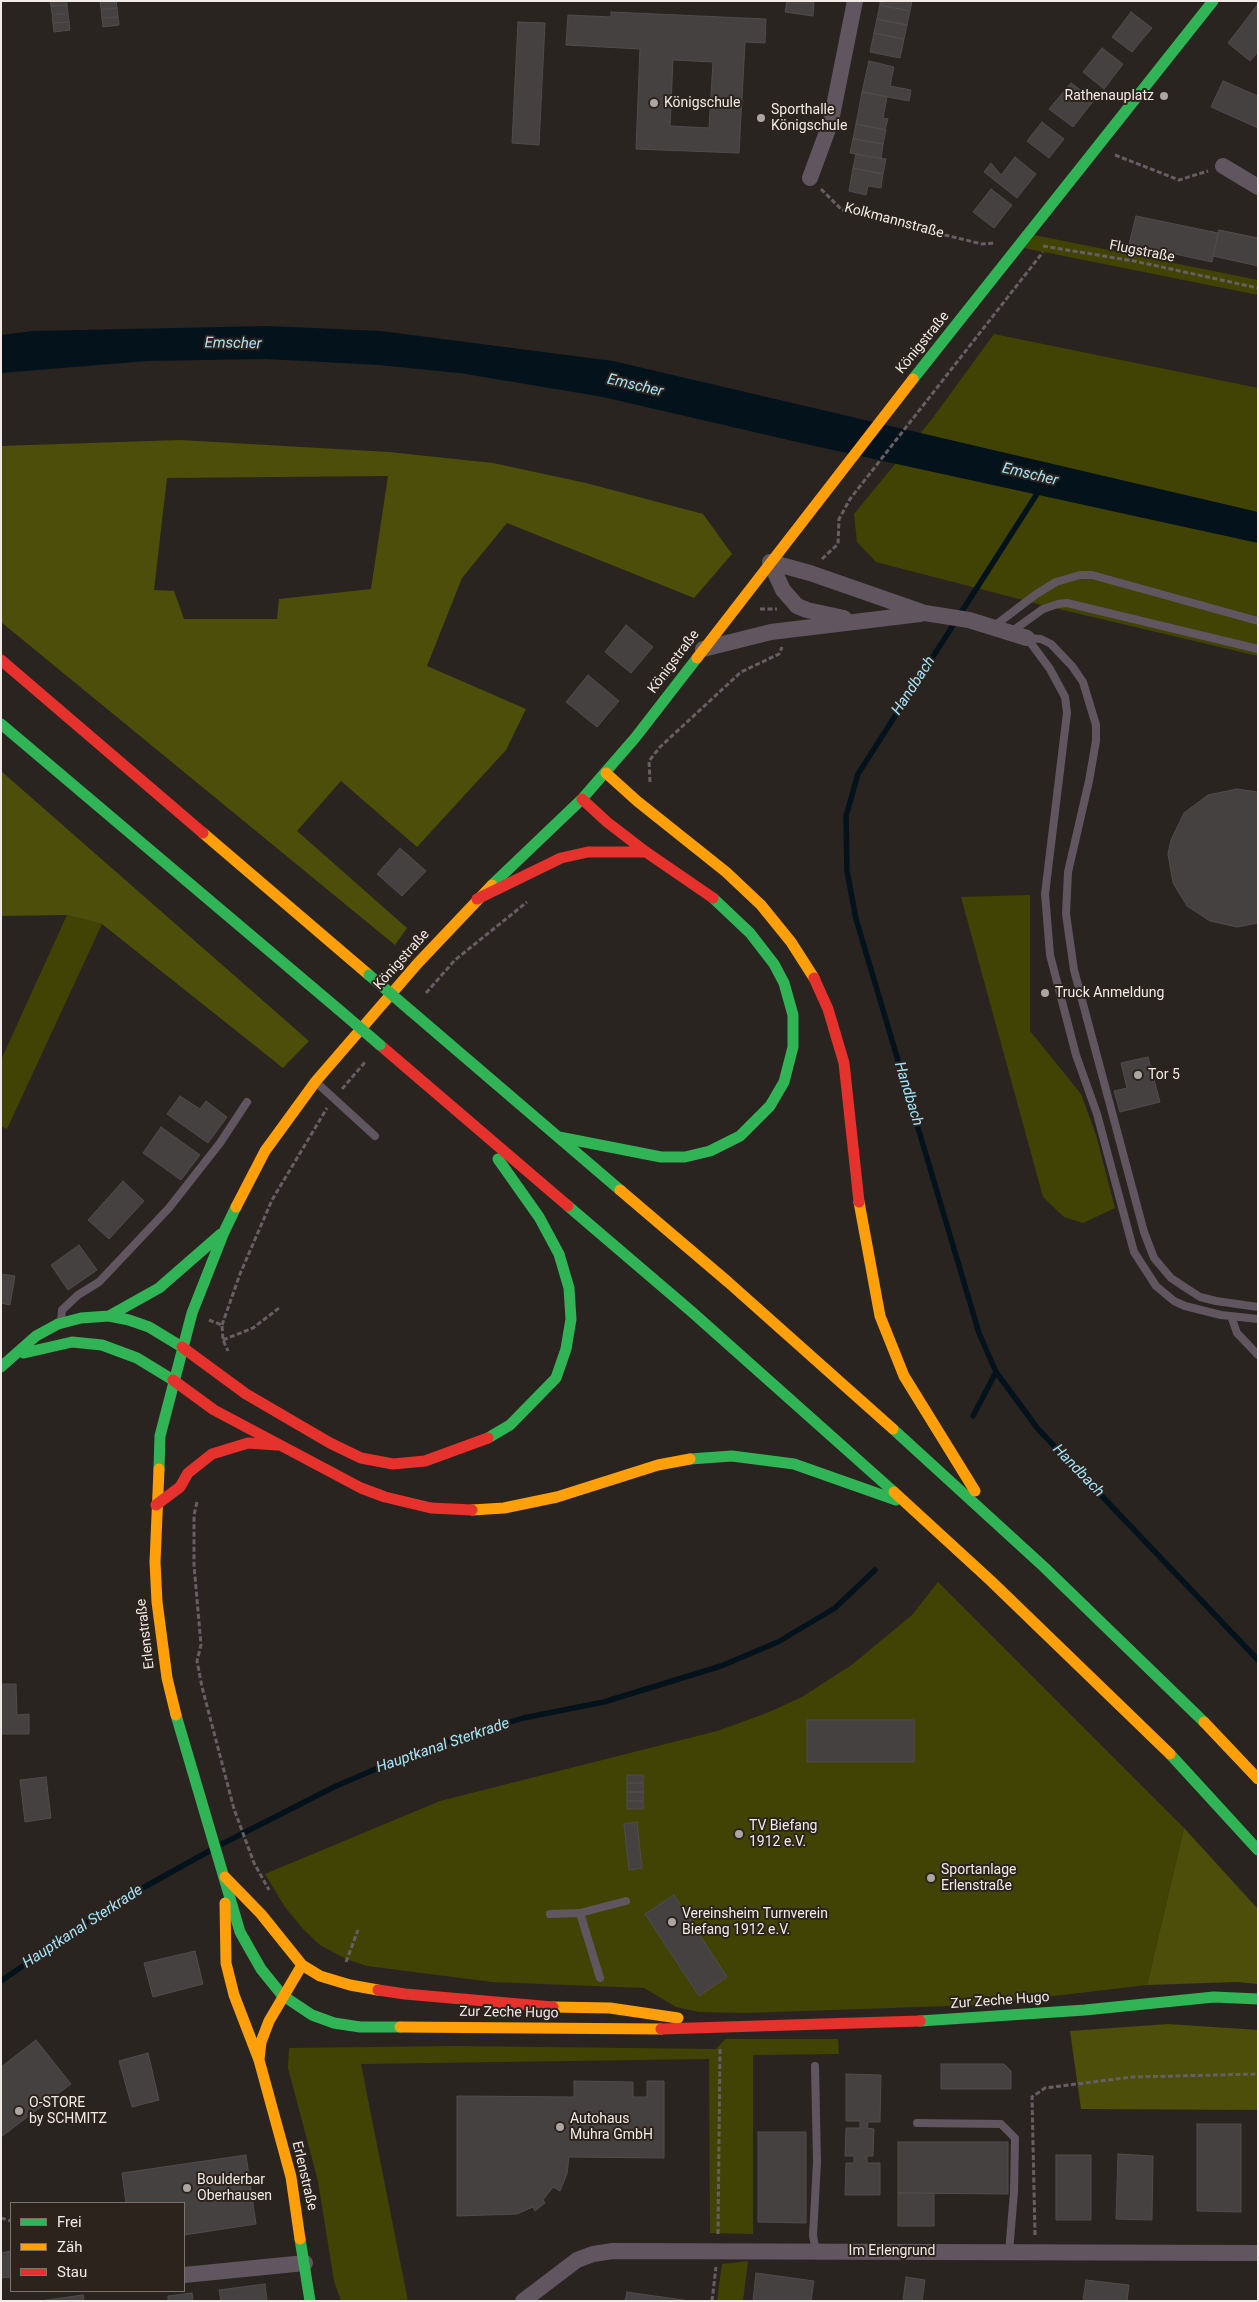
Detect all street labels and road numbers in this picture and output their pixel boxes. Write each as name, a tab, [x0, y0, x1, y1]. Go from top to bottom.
street label: Kolkmannstraße	[843, 200, 945, 242]
street label: Flugstraße	[1108, 237, 1176, 267]
street label: Königstraße	[893, 308, 953, 378]
street label: Königstraße	[645, 627, 703, 697]
street label: Königstraße	[371, 926, 433, 994]
street label: Erlenstraße	[133, 1598, 159, 1670]
street label: Zur Zeche Hugo	[950, 1989, 1050, 2013]
street label: Zur Zeche Hugo	[459, 2004, 559, 2022]
street label: Erlenstraße	[288, 2140, 320, 2212]
street label: Im Erlengrund	[849, 2243, 935, 2259]

